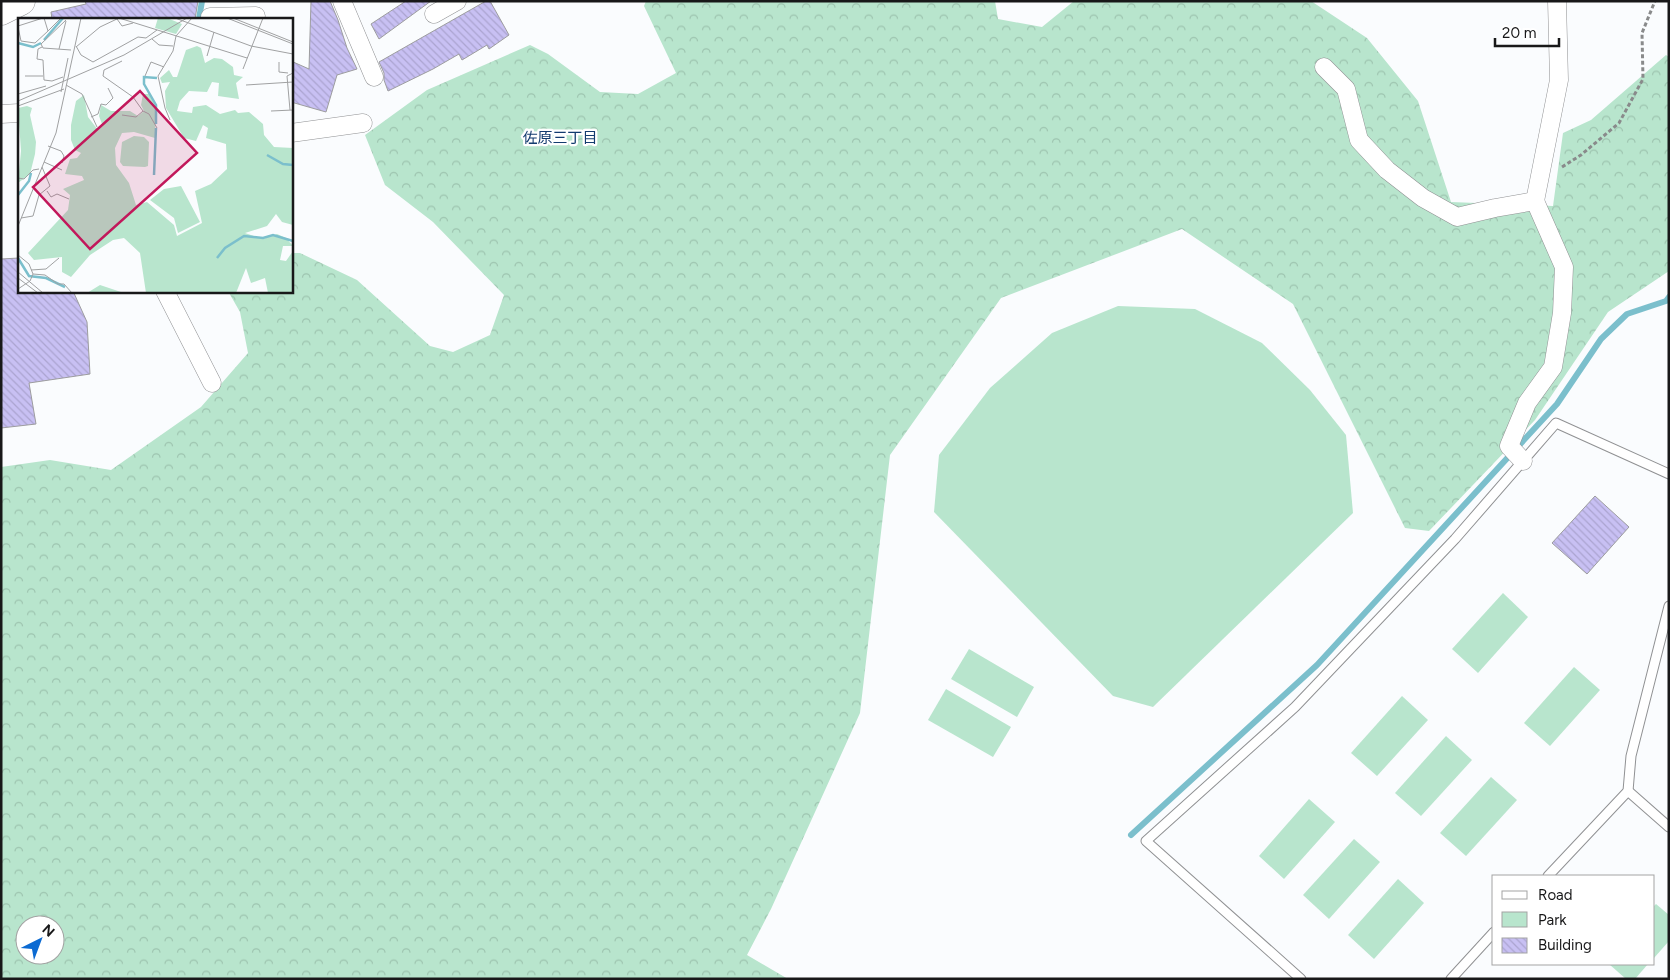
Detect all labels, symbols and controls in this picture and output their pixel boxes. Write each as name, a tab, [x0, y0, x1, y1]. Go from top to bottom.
scale bar	[1495, 15, 1559, 47]
inset map	[18, 18, 292, 292]
text: 20 m	[1502, 24, 1536, 42]
district label: 佐原三丁目	[522, 129, 598, 147]
legend	[1492, 875, 1655, 965]
text: Road	[1538, 886, 1573, 904]
text: Park	[1538, 911, 1567, 929]
north arrow	[15, 915, 65, 965]
text: N	[39, 921, 58, 941]
text: Building	[1538, 936, 1592, 954]

